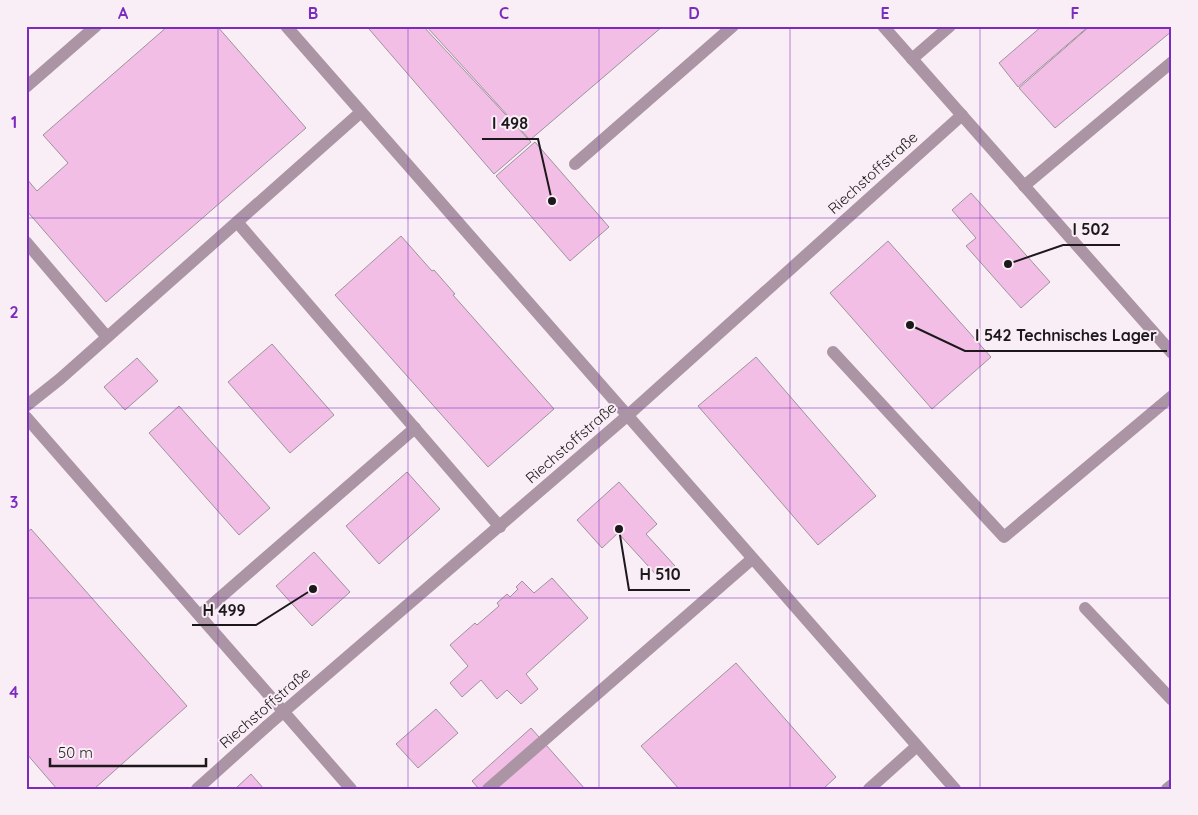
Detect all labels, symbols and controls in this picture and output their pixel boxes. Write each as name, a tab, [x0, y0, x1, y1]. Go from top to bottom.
text: A	[118, 3, 129, 23]
text: B	[308, 3, 318, 23]
text: C	[499, 3, 509, 23]
text: D	[688, 3, 700, 23]
text: E	[880, 3, 890, 23]
text: F	[1071, 3, 1080, 23]
callout: I 498	[482, 108, 538, 139]
text: 1	[11, 112, 17, 132]
text: I 498	[492, 113, 528, 133]
street label: Riechstoffstraße	[824, 127, 921, 218]
callout: I 502	[1063, 214, 1120, 245]
text: I 502	[1072, 219, 1110, 239]
text: 2	[9, 302, 19, 322]
callout: I 542 Technisches Lager	[965, 320, 1167, 351]
text: I 542 Technisches Lager	[975, 325, 1157, 345]
street label: Riechstoffstraße	[521, 398, 620, 487]
text: 3	[10, 492, 18, 512]
callout: H 510	[629, 559, 690, 590]
text: H 510	[639, 564, 681, 584]
callout: H 499	[192, 594, 256, 625]
text: H 499	[202, 600, 246, 620]
street label: Riechstoffstraße	[215, 663, 314, 752]
text: 4	[9, 682, 19, 702]
scale bar	[50, 735, 206, 767]
text: 50 m	[58, 743, 93, 762]

